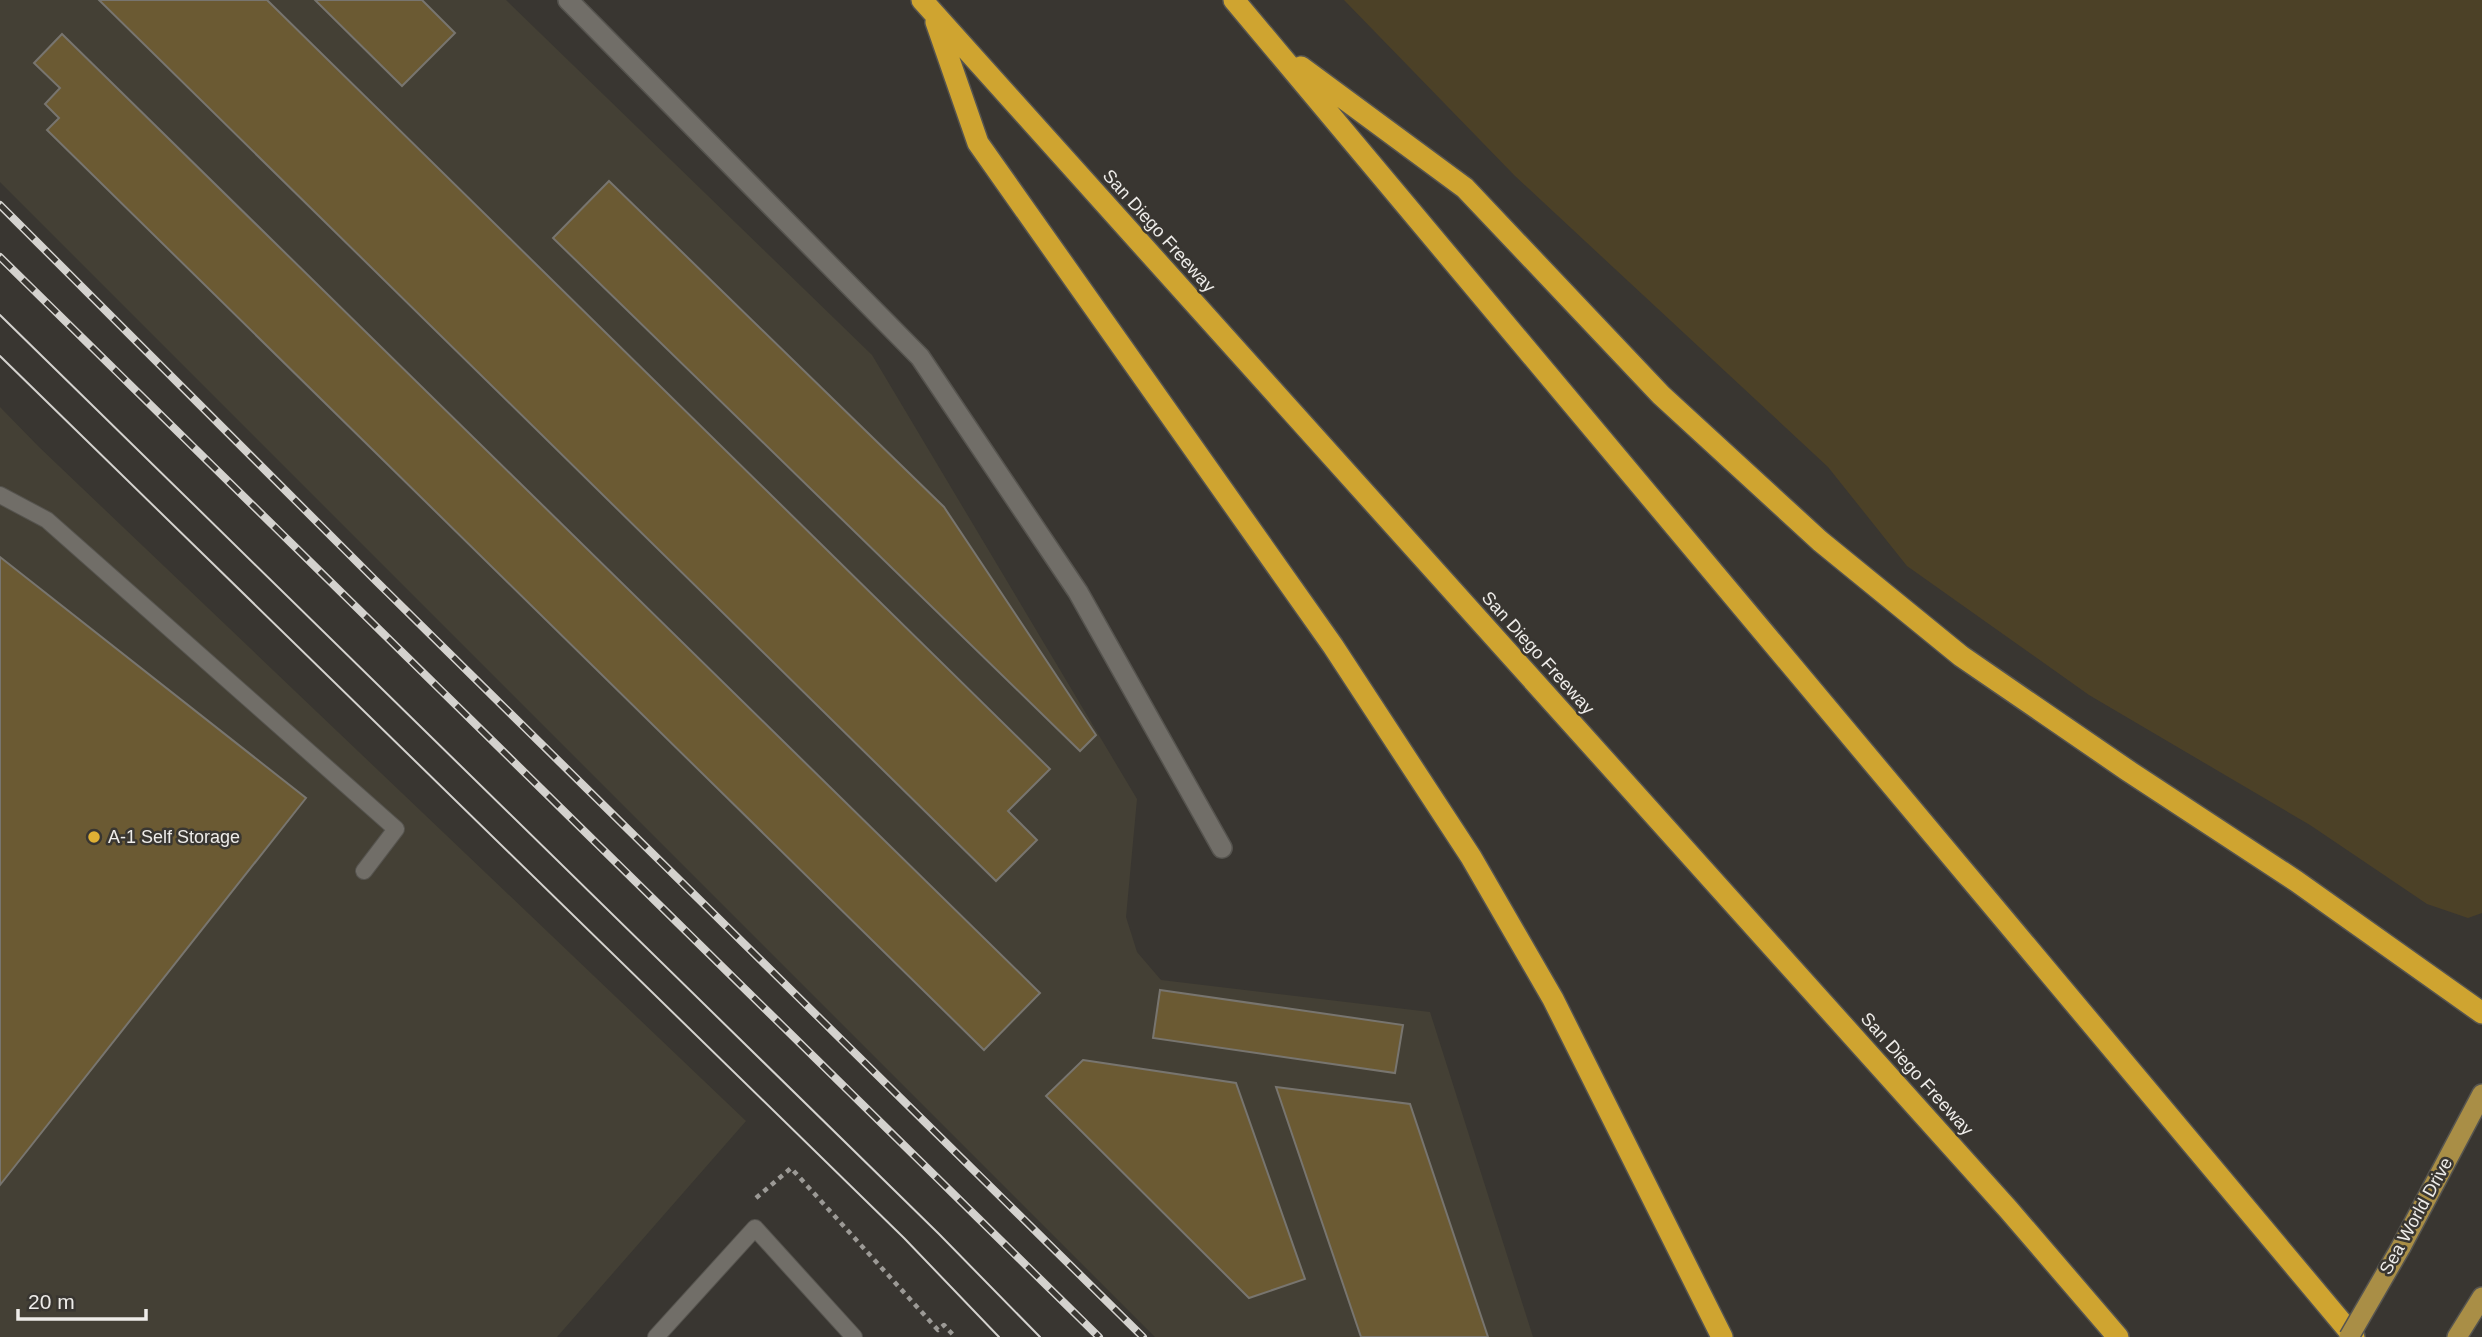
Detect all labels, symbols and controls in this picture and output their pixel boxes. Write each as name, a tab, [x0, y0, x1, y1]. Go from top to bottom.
street label: San Diego Freeway	[1099, 166, 1219, 296]
street label: San Diego Freeway	[1478, 588, 1598, 718]
place label: A-1 Self Storage	[108, 827, 240, 847]
marker: A-1 Self Storage	[86, 829, 102, 845]
street label: San Diego Freeway	[1857, 1009, 1977, 1139]
street label: Sea World Drive	[2376, 1154, 2456, 1278]
scale bar	[18, 1278, 145, 1322]
text: 20 m	[28, 1290, 75, 1313]

